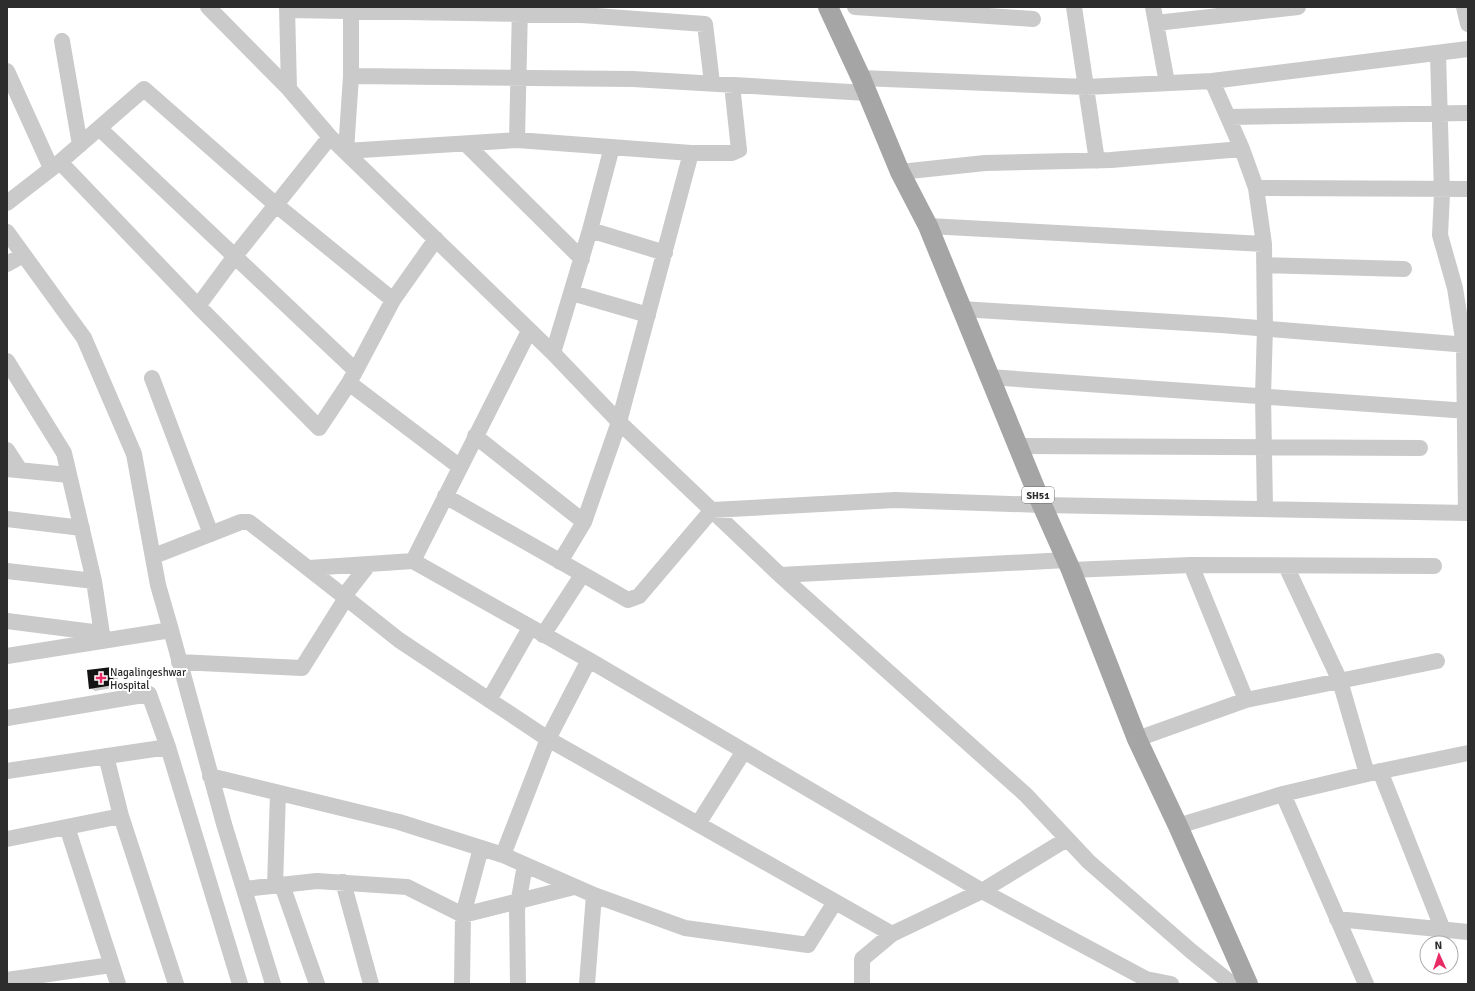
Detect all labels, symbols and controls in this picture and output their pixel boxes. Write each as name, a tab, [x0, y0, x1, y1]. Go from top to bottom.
road number: SH51	[1022, 487, 1054, 503]
place label: Nagalingeshwar Hospital	[110, 666, 186, 692]
marker: Nagalingeshwar Hospital	[95, 672, 107, 684]
north arrow	[1419, 935, 1459, 975]
text: N	[1434, 939, 1443, 952]

